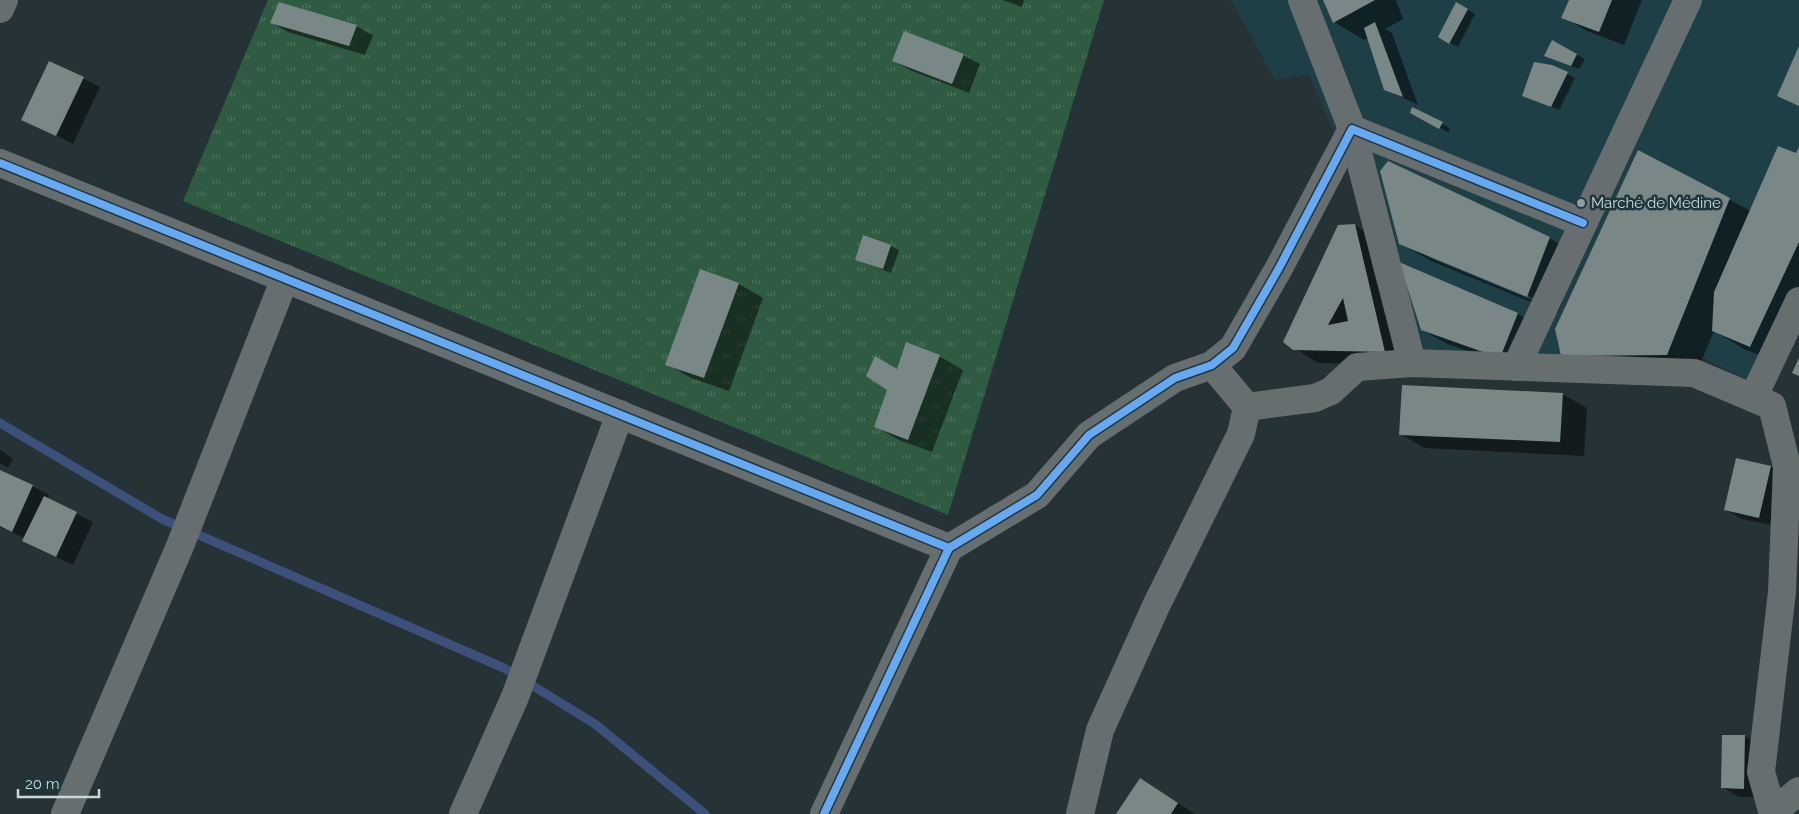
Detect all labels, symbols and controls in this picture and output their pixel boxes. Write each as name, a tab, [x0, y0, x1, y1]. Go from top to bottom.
place label: Marché de Médine	[1591, 194, 1721, 212]
marker: Marché de Médine	[1575, 197, 1587, 209]
scale bar	[18, 766, 99, 798]
text: 20 m	[25, 775, 60, 793]

